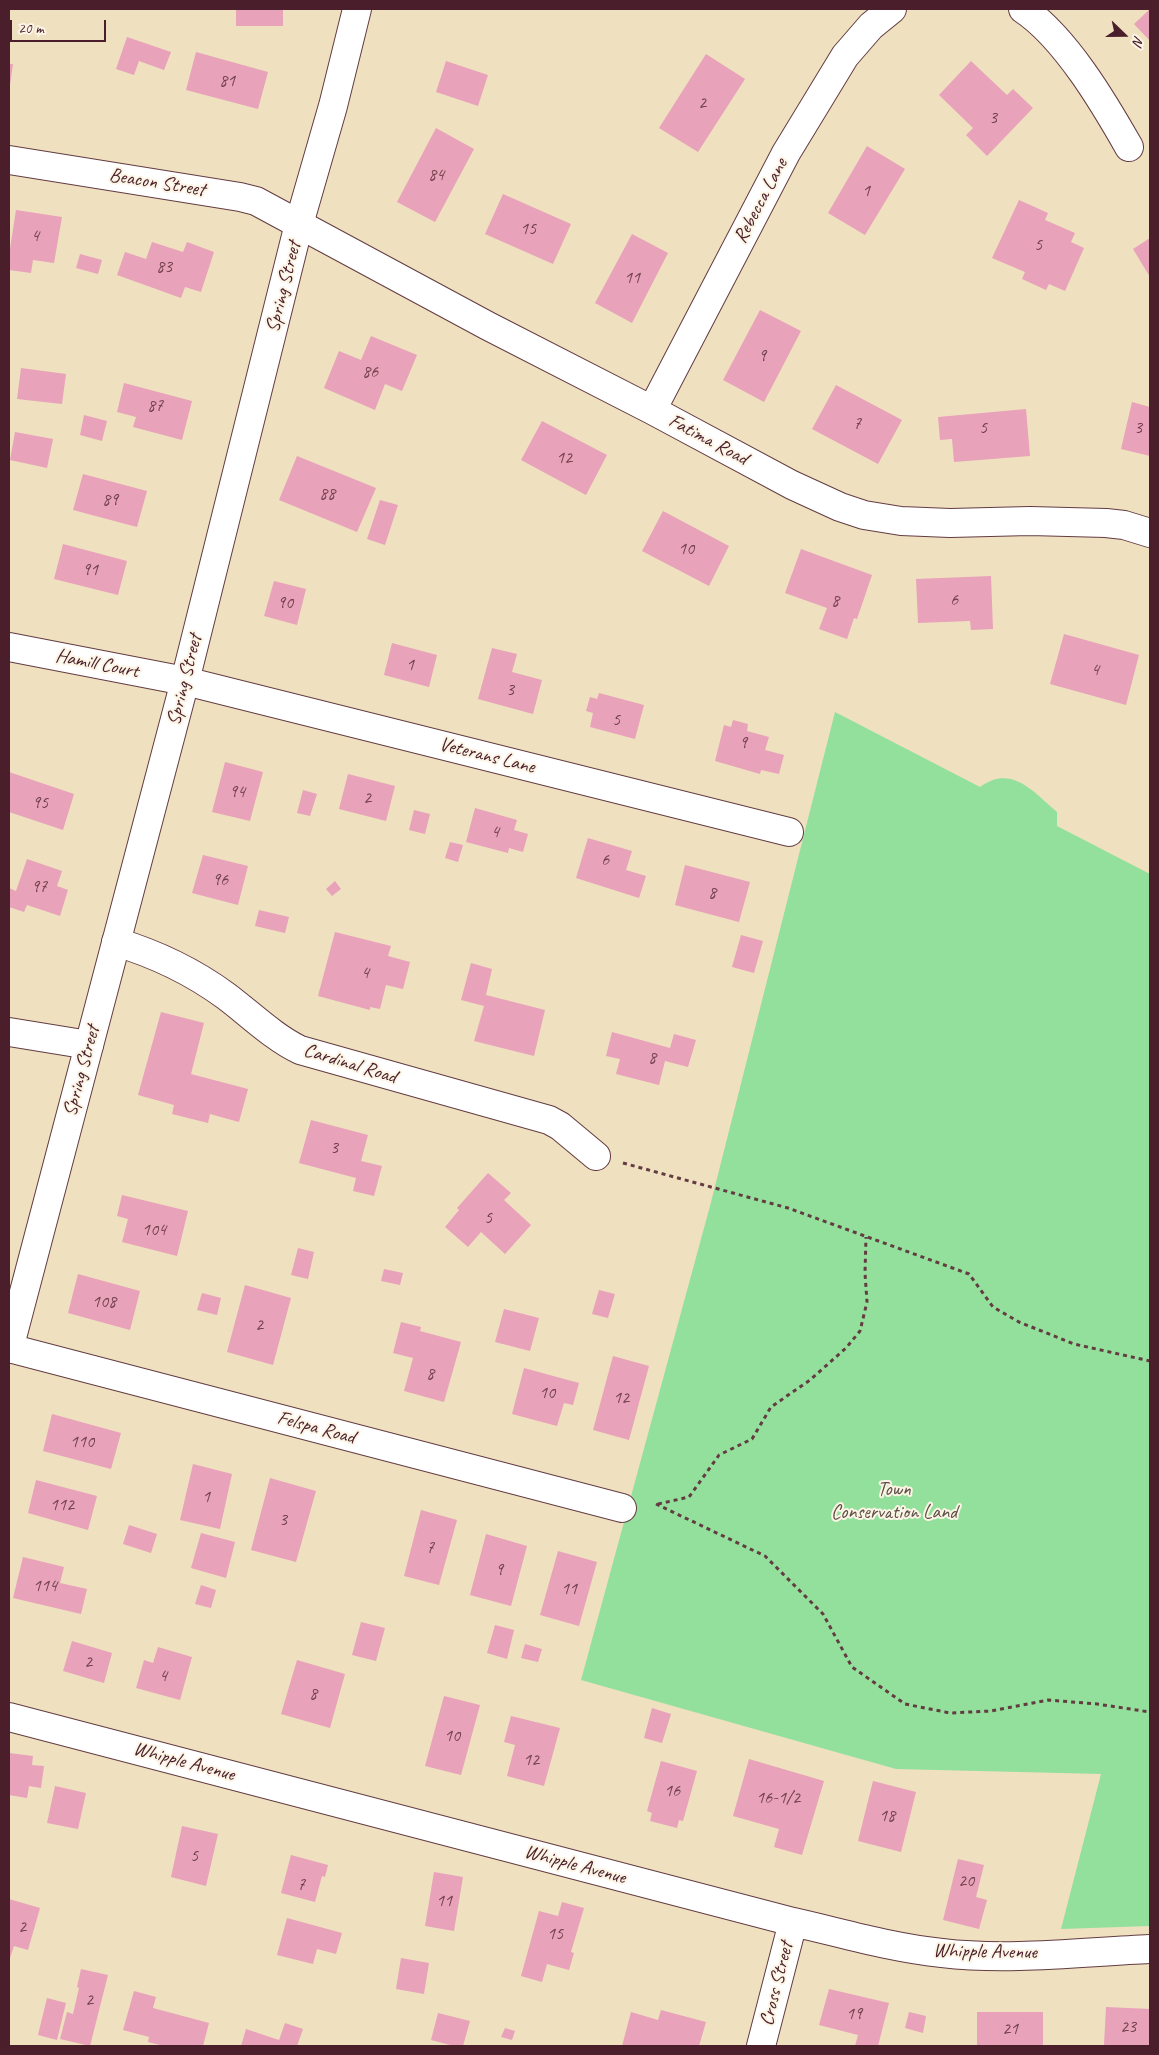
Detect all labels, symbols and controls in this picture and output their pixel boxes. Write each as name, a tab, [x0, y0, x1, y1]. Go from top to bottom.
scale bar	[12, 10, 109, 42]
north arrow	[1099, 10, 1149, 60]
text: 20 m	[18, 19, 44, 38]
text: N	[1129, 34, 1148, 48]
house number: 81	[219, 70, 235, 92]
house number: 2	[698, 92, 706, 114]
house number: 3	[989, 107, 997, 129]
street label: Rebecca Lane	[729, 155, 793, 247]
street label: Beacon Street	[107, 164, 207, 202]
house number: 84	[428, 164, 444, 186]
house number: 1	[862, 180, 870, 202]
house number: 15	[520, 218, 536, 240]
house number: 4	[31, 225, 39, 247]
house number: 5	[1034, 234, 1042, 256]
street label: Spring Street	[261, 239, 307, 335]
house number: 83	[156, 256, 172, 278]
house number: 11	[624, 267, 640, 289]
house number: 9	[758, 345, 766, 367]
house number: 86	[362, 361, 378, 383]
house number: 87	[147, 395, 163, 417]
street label: Fatima Road	[664, 409, 752, 471]
house number: 7	[853, 413, 861, 435]
house number: 5	[979, 417, 987, 439]
house number: 3	[1134, 417, 1142, 439]
house number: 12	[556, 447, 572, 469]
house number: 88	[319, 483, 335, 505]
house number: 89	[102, 489, 118, 511]
house number: 10	[678, 538, 694, 560]
house number: 91	[82, 559, 98, 581]
house number: 6	[950, 589, 958, 611]
house number: 8	[831, 590, 839, 612]
house number: 90	[277, 592, 293, 614]
street label: Spring Street	[162, 632, 208, 728]
street label: Hamill Court	[53, 644, 141, 684]
house number: 1	[406, 654, 414, 676]
house number: 4	[1091, 659, 1099, 681]
house number: 3	[506, 679, 514, 701]
house number: 5	[612, 709, 620, 731]
house number: 9	[739, 732, 747, 754]
street label: Veterans Lane	[437, 733, 537, 779]
house number: 94	[229, 781, 245, 803]
house number: 2	[363, 787, 371, 809]
house number: 95	[32, 792, 48, 814]
house number: 4	[491, 821, 499, 843]
house number: 6	[601, 849, 609, 871]
house number: 96	[212, 869, 228, 891]
house number: 97	[31, 876, 47, 898]
house number: 8	[708, 882, 716, 904]
house number: 4	[361, 962, 369, 984]
street label: Spring Street	[58, 1023, 106, 1119]
street label: Cardinal Road	[301, 1039, 399, 1089]
house number: 8	[648, 1047, 656, 1069]
house number: 3	[330, 1137, 338, 1159]
house number: 5	[484, 1207, 492, 1229]
house number: 104	[142, 1219, 166, 1241]
house number: 108	[92, 1291, 116, 1313]
house number: 2	[255, 1314, 263, 1336]
house number: 8	[426, 1363, 434, 1385]
house number: 10	[539, 1382, 555, 1404]
house number: 12	[613, 1387, 629, 1409]
street label: Felspa Road	[274, 1406, 358, 1450]
house number: 110	[70, 1431, 94, 1453]
park label: Town Conservation Land	[831, 1478, 957, 1525]
house number: 1	[202, 1486, 210, 1508]
house number: 112	[50, 1494, 74, 1516]
house number: 3	[279, 1509, 287, 1531]
house number: 7	[426, 1537, 434, 1559]
house number: 9	[495, 1559, 503, 1581]
house number: 114	[33, 1575, 57, 1597]
house number: 11	[561, 1578, 577, 1600]
house number: 2	[84, 1651, 92, 1673]
house number: 4	[159, 1665, 167, 1687]
house number: 8	[309, 1683, 317, 1705]
house number: 10	[444, 1725, 460, 1747]
street label: Whipple Avenue	[131, 1737, 237, 1787]
house number: 12	[523, 1749, 539, 1771]
house number: 16	[664, 1780, 680, 1802]
house number: 16-1/2	[756, 1787, 800, 1809]
house number: 18	[879, 1805, 895, 1827]
street label: Whipple Avenue	[522, 1840, 628, 1890]
house number: 5	[190, 1845, 198, 1867]
house number: 20	[958, 1870, 974, 1892]
house number: 7	[297, 1874, 305, 1896]
house number: 11	[436, 1890, 452, 1912]
house number: 2	[18, 1916, 26, 1938]
house number: 15	[547, 1923, 563, 1945]
street label: Whipple Avenue	[933, 1939, 1037, 1965]
street label: Cross Street	[755, 1940, 799, 2028]
house number: 2	[85, 1989, 93, 2011]
house number: 19	[846, 2003, 862, 2025]
house number: 23	[1120, 2016, 1136, 2038]
house number: 21	[1002, 2018, 1018, 2040]

